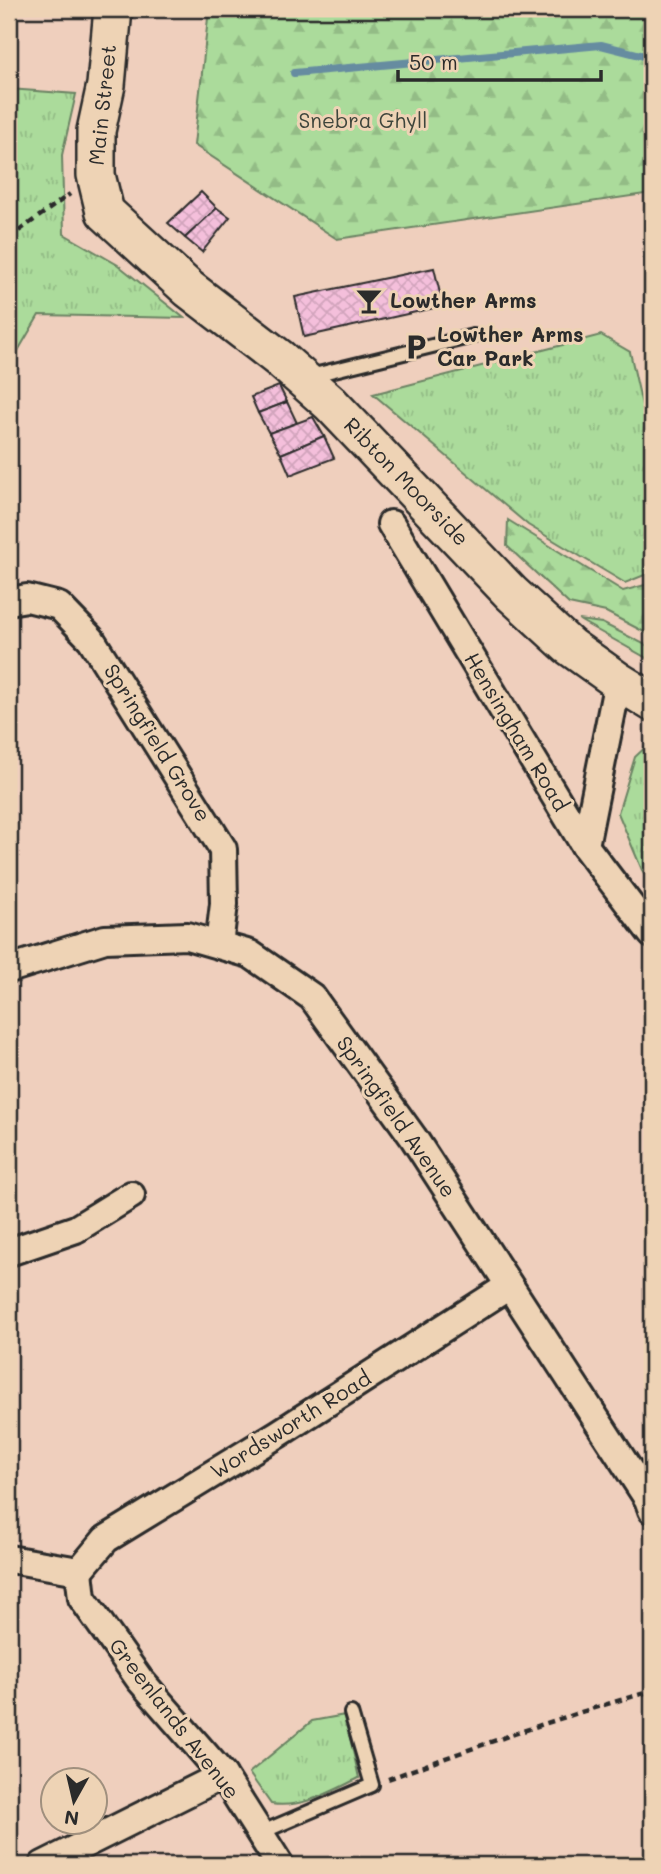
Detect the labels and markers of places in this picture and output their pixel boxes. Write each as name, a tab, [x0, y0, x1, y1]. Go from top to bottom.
bar icon: Lowther Arms	[354, 286, 384, 316]
place label: Lowther Arms	[390, 286, 536, 313]
place label: Lowther Arms Car Park	[437, 320, 583, 371]
parking icon: Lowther Arms Car Park	[401, 332, 431, 362]

